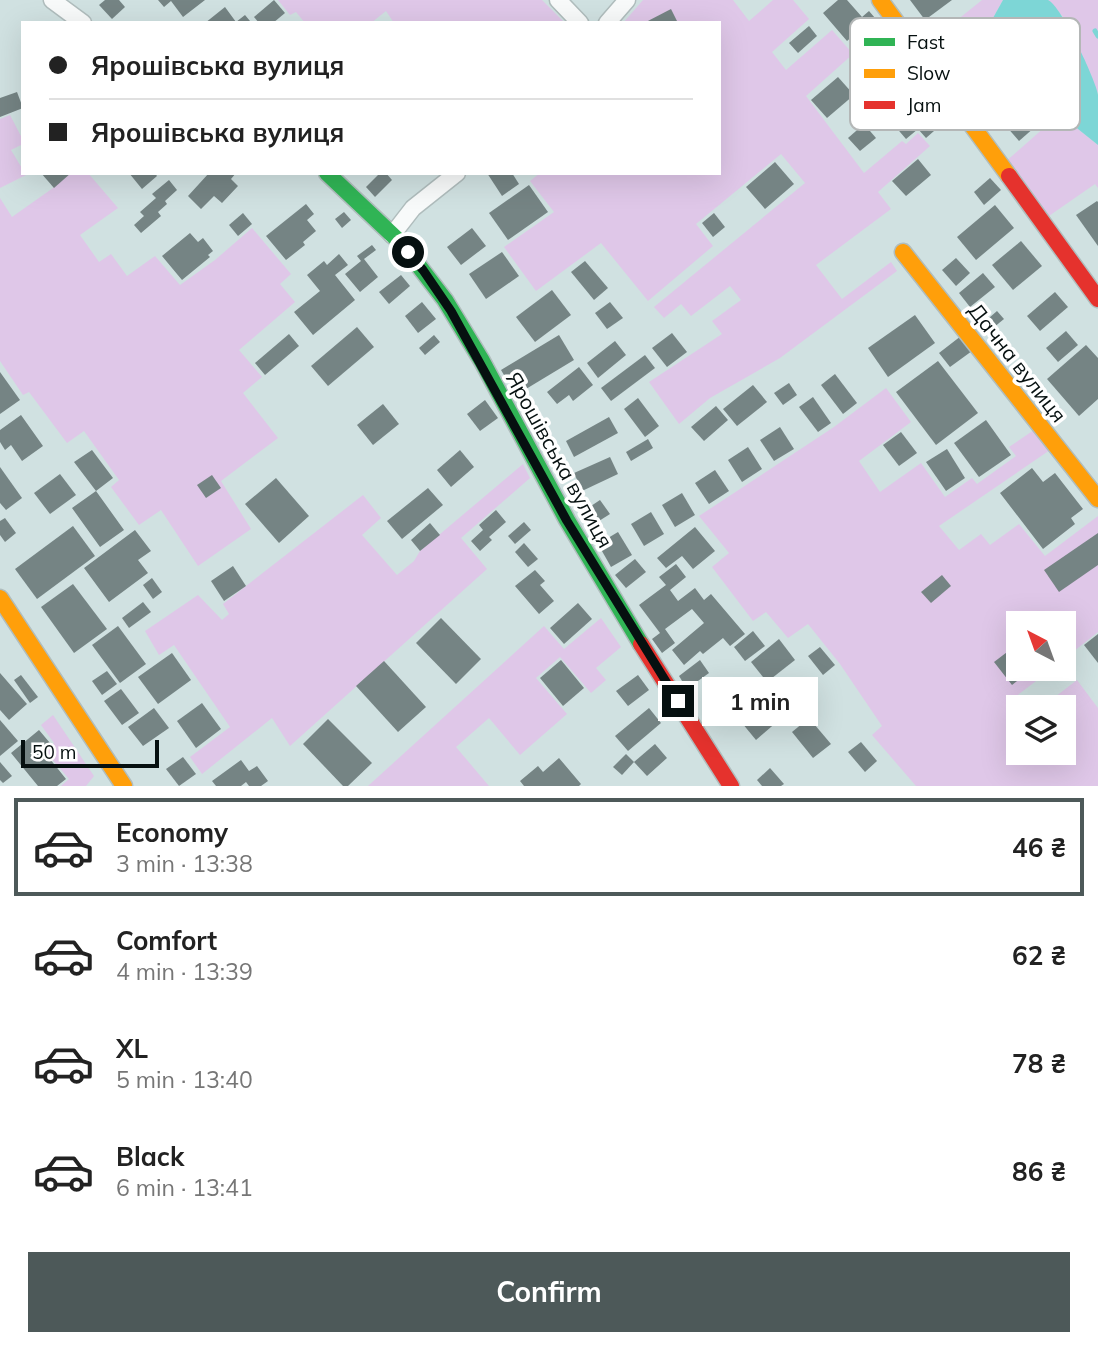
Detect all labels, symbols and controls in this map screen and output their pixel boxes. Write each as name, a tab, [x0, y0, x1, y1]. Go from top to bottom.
legend	[850, 18, 1080, 130]
text: Fast	[907, 30, 945, 54]
text: Ярошівська вулиця	[91, 49, 344, 82]
text: Slow	[907, 61, 951, 85]
text: Jam	[907, 93, 941, 117]
text: Ярошівська вулиця	[91, 116, 344, 149]
route start	[392, 236, 424, 268]
street label: Дачна вулиця	[963, 298, 1072, 427]
street label: Ярошівська вулиця	[501, 367, 619, 552]
north arrow	[1006, 611, 1076, 681]
map controls	[1006, 611, 1076, 765]
callout: 1 min	[702, 676, 818, 726]
route end	[662, 685, 694, 717]
text: 1 min	[730, 687, 790, 716]
button: layers	[1006, 695, 1076, 765]
scale bar	[21, 737, 159, 769]
text: 50 m	[32, 740, 76, 764]
icon: car	[32, 816, 95, 879]
text: Economy	[116, 816, 228, 849]
text: 46 ₴	[1012, 831, 1066, 864]
text: 3 min · 13:38	[116, 849, 253, 878]
icon: car	[32, 924, 95, 987]
text: Comfort	[116, 924, 217, 957]
text: 62 ₴	[1012, 939, 1066, 972]
text: 4 min · 13:39	[116, 957, 253, 986]
icon: car	[32, 1032, 95, 1095]
text: XL	[116, 1032, 148, 1065]
text: 78 ₴	[1012, 1047, 1066, 1080]
text: 5 min · 13:40	[116, 1065, 253, 1094]
icon: car	[32, 1140, 95, 1203]
text: Black	[116, 1140, 184, 1173]
text: 86 ₴	[1012, 1155, 1066, 1188]
text: 6 min · 13:41	[116, 1173, 253, 1202]
button: Confirm	[28, 1252, 1070, 1332]

